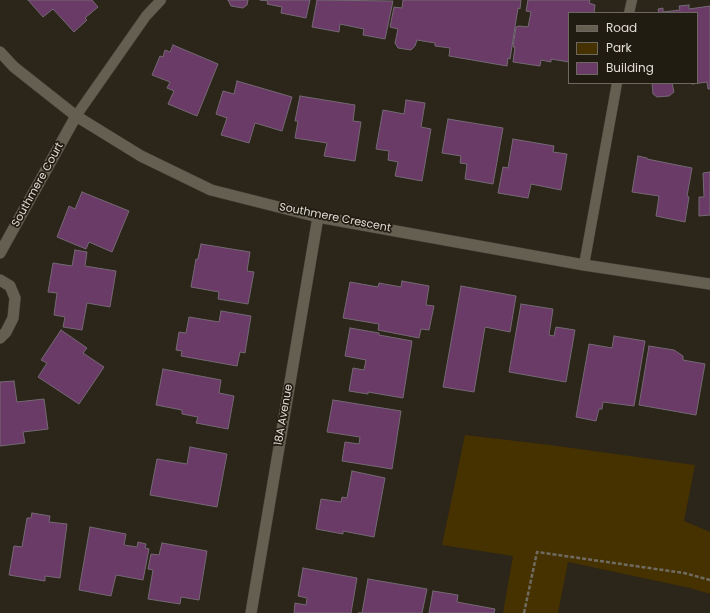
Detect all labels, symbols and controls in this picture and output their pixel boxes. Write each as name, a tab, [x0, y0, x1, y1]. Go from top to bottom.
legend	[568, 12, 698, 84]
text: Road	[606, 19, 637, 36]
text: Park	[606, 39, 632, 56]
text: Building	[606, 59, 654, 76]
street label: Southmere Court	[9, 141, 67, 229]
street label: Southmere Crescent	[278, 201, 392, 235]
street label: 18A Avenue	[272, 383, 296, 447]

